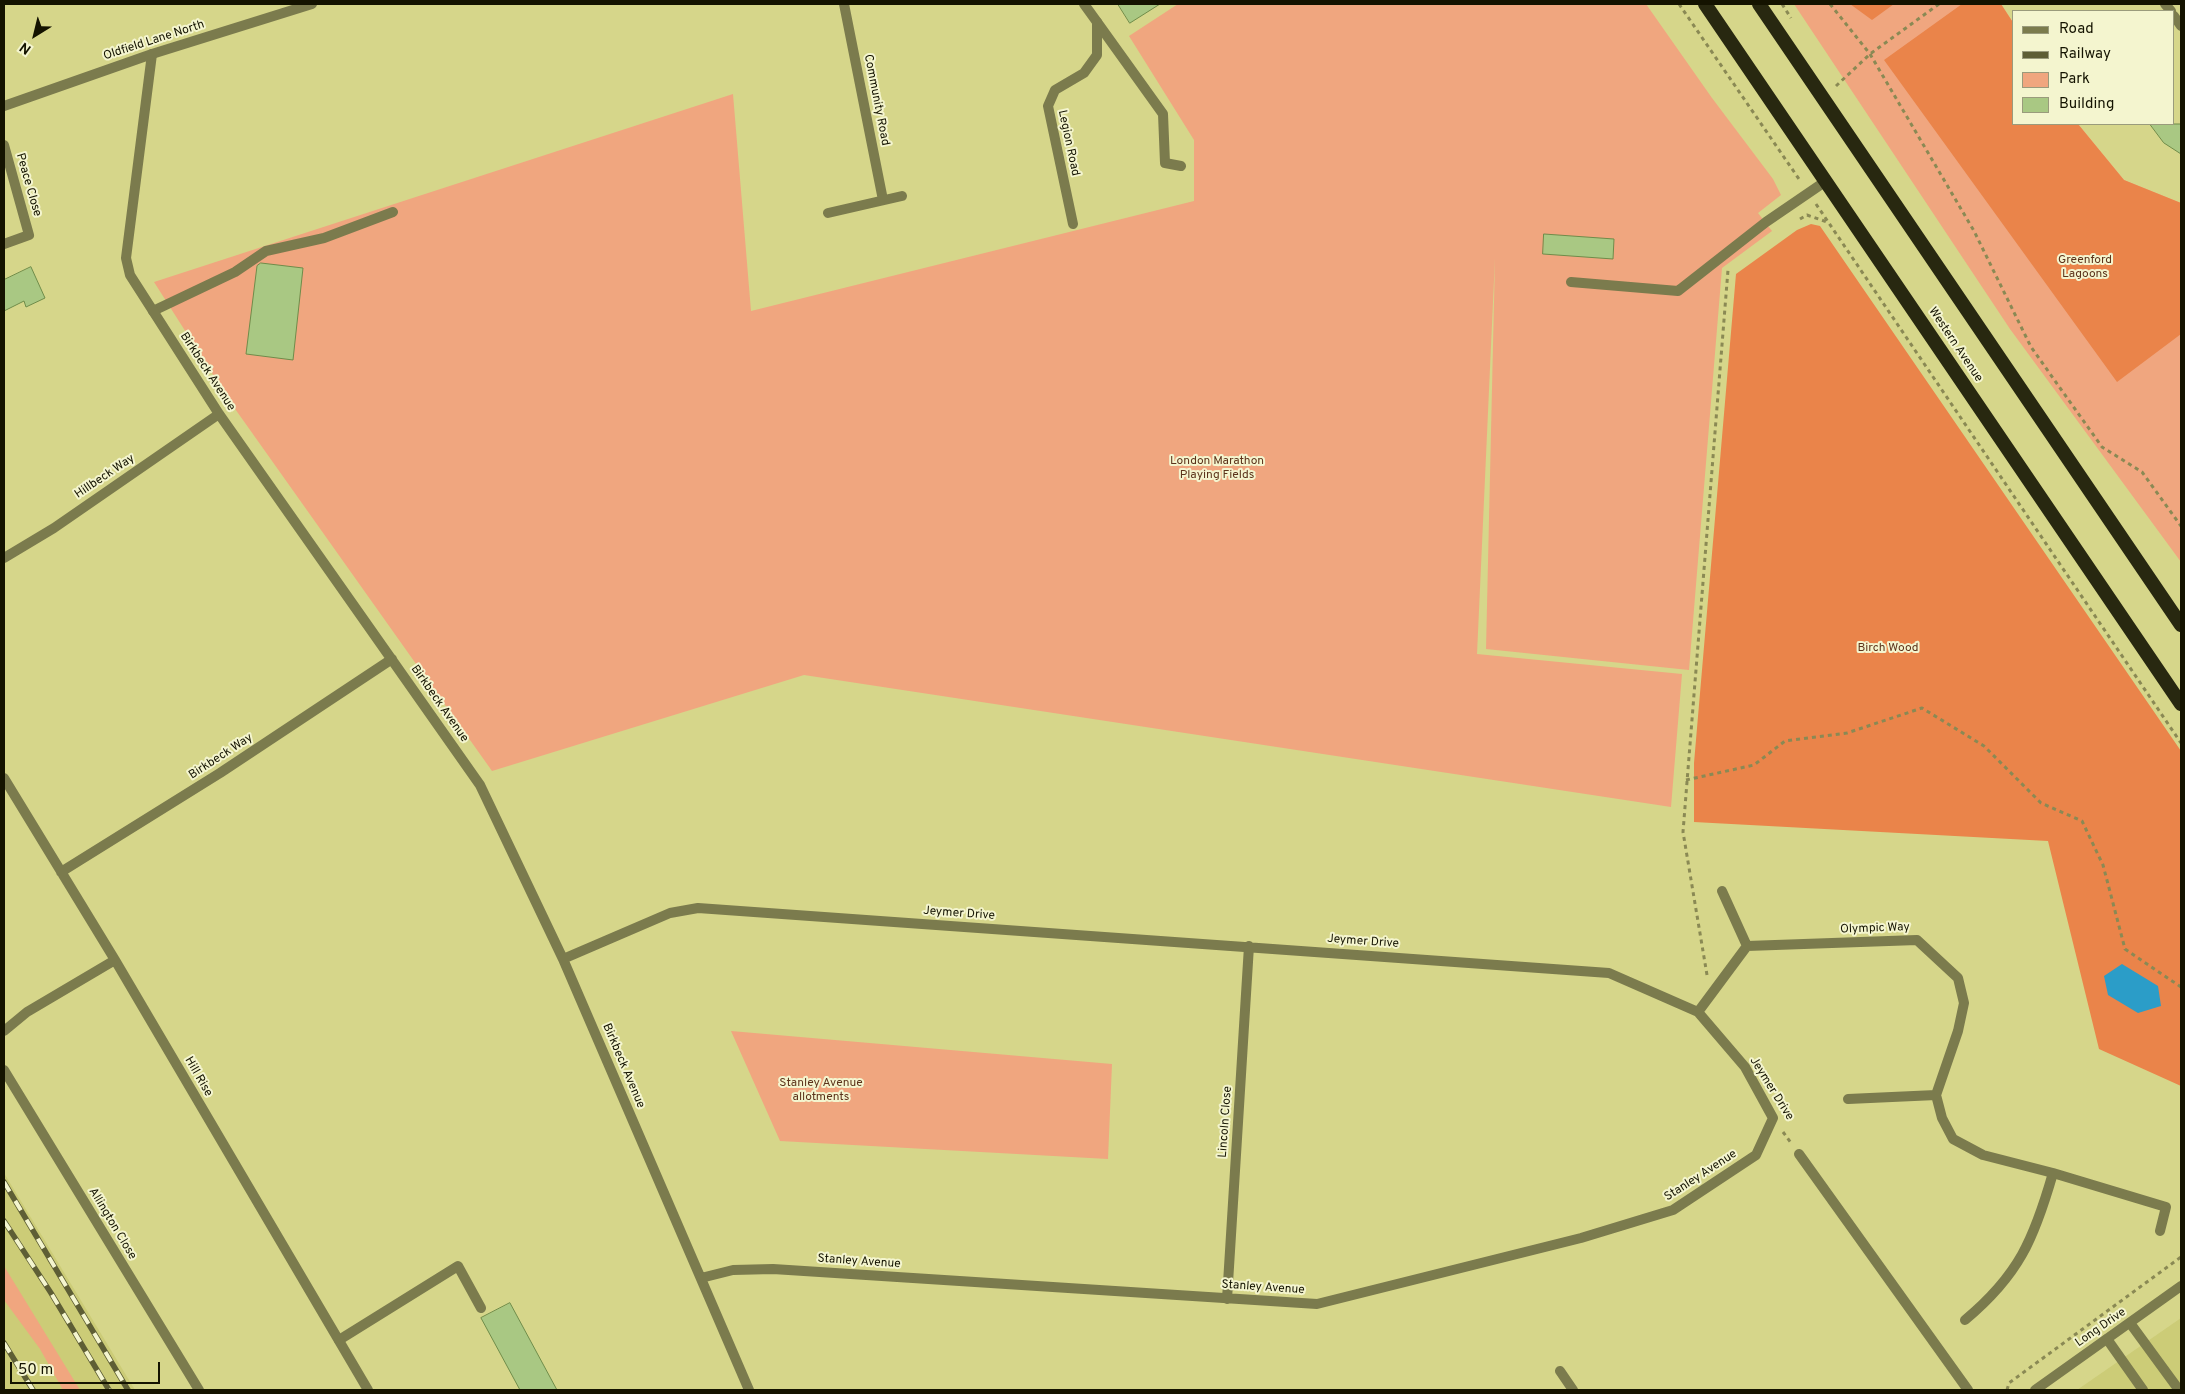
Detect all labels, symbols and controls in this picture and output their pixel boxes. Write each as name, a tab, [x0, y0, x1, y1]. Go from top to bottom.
north arrow	[10, 10, 60, 60]
legend	[2012, 10, 2175, 125]
street label: Oldfield Lane North	[102, 18, 206, 64]
text: Road	[2059, 20, 2094, 39]
text: N	[17, 38, 35, 57]
text: Railway	[2059, 45, 2111, 64]
street label: Community Road	[860, 53, 892, 147]
text: Park	[2059, 70, 2090, 89]
text: Building	[2059, 95, 2114, 114]
street label: Legion Road	[1054, 109, 1082, 177]
street label: Peace Close	[12, 152, 44, 218]
park label: Greenford Lagoons	[2058, 254, 2112, 282]
street label: Western Avenue	[1925, 305, 1985, 385]
street label: Birkbeck Avenue	[176, 330, 238, 414]
street label: Hillbeck Way	[72, 452, 138, 502]
park label: London Marathon Playing Fields	[1170, 455, 1264, 483]
park label: Birch Wood	[1857, 642, 1919, 656]
street label: Birkbeck Avenue	[407, 663, 471, 745]
street label: Birkbeck Way	[186, 731, 256, 783]
street label: Jeymer Drive	[923, 904, 995, 924]
street label: Olympic Way	[1840, 921, 1910, 937]
street label: Jeymer Drive	[1327, 932, 1399, 952]
street label: Birkbeck Avenue	[599, 1021, 647, 1111]
street label: Hill Rise	[181, 1055, 215, 1099]
street label: Jeymer Drive	[1746, 1055, 1796, 1123]
park label: Stanley Avenue allotments	[779, 1077, 863, 1105]
street label: Lincoln Close	[1216, 1086, 1236, 1158]
street label: Stanley Avenue	[1662, 1147, 1740, 1205]
street label: Allington Close	[85, 1185, 139, 1263]
street label: Stanley Avenue	[817, 1252, 901, 1272]
street label: Stanley Avenue	[1221, 1278, 1305, 1298]
street label: Long Drive	[2073, 1305, 2129, 1351]
scale bar	[12, 1352, 162, 1384]
text: 50 m	[18, 1361, 53, 1380]

